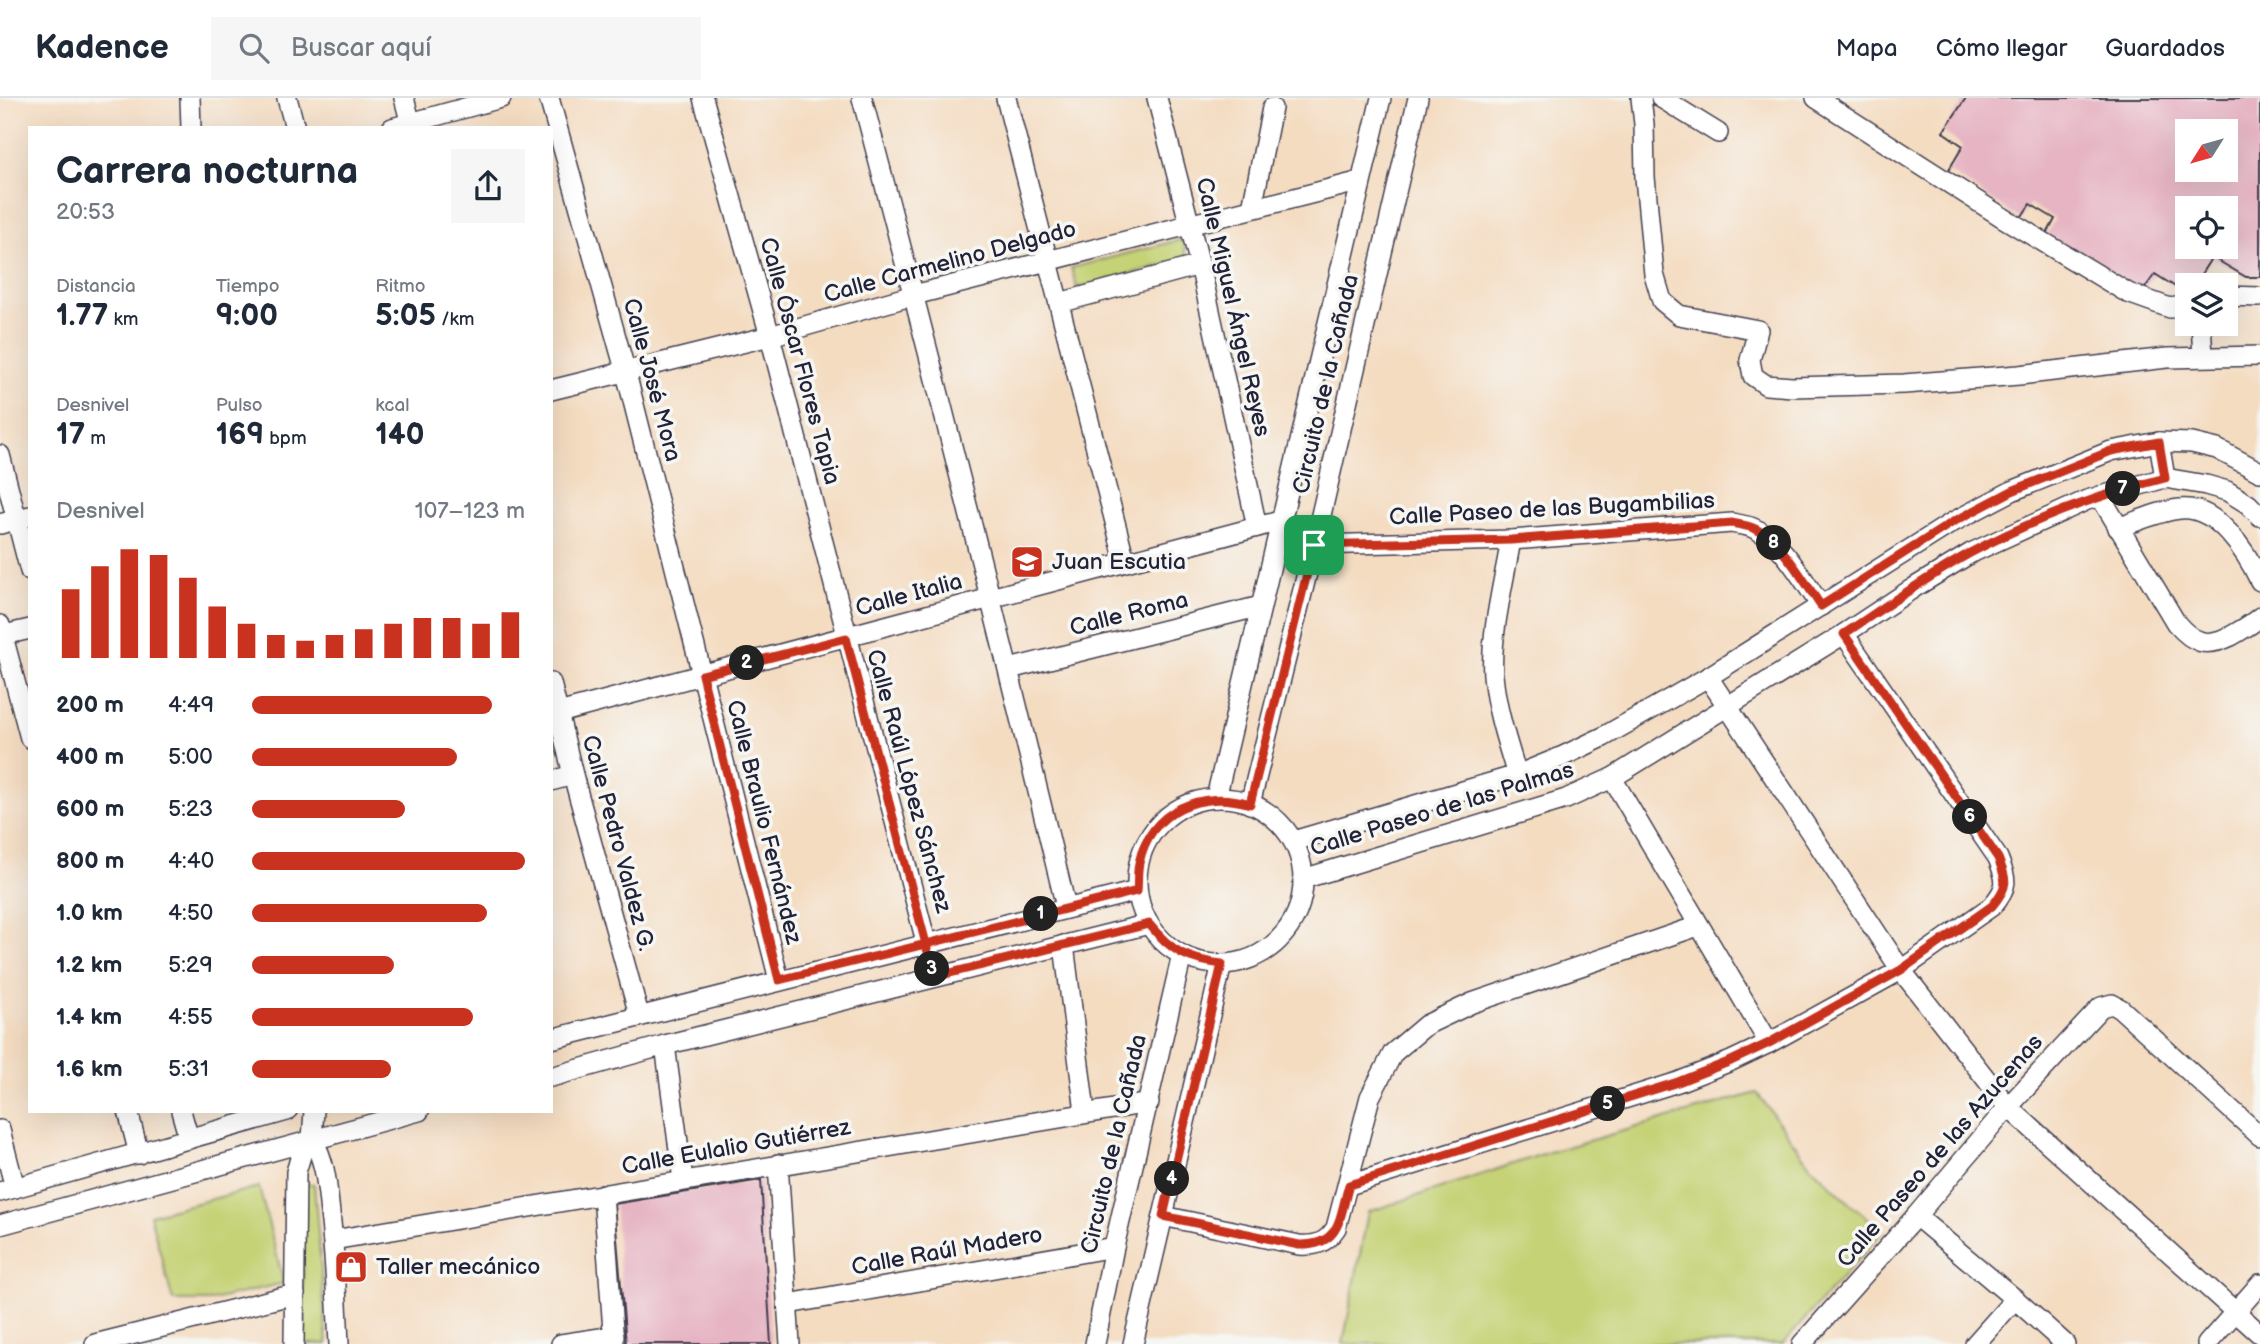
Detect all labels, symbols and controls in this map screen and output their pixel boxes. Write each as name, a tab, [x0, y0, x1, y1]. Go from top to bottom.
search box	[211, 17, 701, 80]
text: Kadence	[35, 28, 169, 68]
icon: search	[235, 29, 273, 67]
text: Buscar aquí	[291, 33, 431, 64]
text: Mapa	[1836, 34, 1898, 63]
text: Cómo llegar	[1936, 34, 2067, 63]
text: Guardados	[2105, 34, 2225, 63]
north arrow	[2175, 119, 2238, 182]
map controls	[2175, 119, 2238, 336]
text: Carrera nocturna	[56, 149, 358, 194]
button: share	[451, 149, 525, 223]
street label: Calle Miguel Ángel Reyes	[1190, 175, 1276, 439]
button: locate	[2175, 196, 2238, 259]
text: 20:53	[56, 198, 115, 226]
street label: Calle Carmelino Delgado	[821, 215, 1079, 309]
street label: Calle Óscar Flores Tapia	[754, 234, 846, 488]
street label: Circuito de la Cañada	[1287, 271, 1365, 497]
button: layers	[2175, 273, 2238, 336]
text: Distancia	[56, 275, 136, 298]
text: Tiempo	[216, 275, 280, 298]
text: Ritmo	[375, 275, 426, 298]
street label: Calle José Mora	[617, 295, 687, 465]
text: 1.77	[56, 298, 108, 334]
text: 9:00	[216, 298, 278, 334]
text: 5:05	[375, 298, 436, 334]
text: km	[108, 308, 139, 331]
text: /km	[436, 308, 475, 331]
text: Desnivel	[56, 394, 129, 417]
text: Pulso	[216, 394, 263, 417]
text: kcal	[375, 394, 409, 417]
text: 17	[56, 417, 85, 453]
text: 169	[216, 417, 264, 453]
text: 140	[375, 417, 424, 453]
text: m	[85, 427, 106, 450]
text: bpm	[264, 427, 307, 450]
pin: 7	[2106, 472, 2140, 506]
text: 7	[2117, 477, 2128, 500]
street label: Calle Paseo de las Bugambilias	[1388, 486, 1716, 532]
text: Desnivel	[56, 497, 145, 525]
text: 107–123 m	[415, 497, 525, 525]
pin	[1284, 515, 1344, 575]
icon: arrive	[1295, 526, 1333, 564]
pin: 8	[1756, 526, 1792, 560]
text: 8	[1768, 531, 1779, 554]
school or university icon: Juan Escutia	[1008, 543, 1046, 581]
place label: Juan Escutia	[1052, 548, 1186, 576]
street label: Calle Italia	[853, 567, 965, 623]
street label: Calle Roma	[1067, 586, 1191, 642]
pin: 2	[730, 646, 764, 680]
street label: Calle Raúl López Sánchez	[860, 646, 958, 917]
text: 2	[741, 651, 752, 674]
text: 200 m	[56, 691, 124, 719]
text: 4:49	[168, 691, 214, 719]
street label: Calle Braulio Fernández	[720, 697, 808, 948]
street label: Calle Pedro Valdez G.	[576, 732, 660, 954]
text: 400 m	[56, 743, 124, 771]
text: 5:00	[168, 743, 213, 771]
street label: Calle Paseo de las Palmas	[1307, 756, 1577, 862]
text: 600 m	[56, 795, 124, 823]
text: 5:23	[168, 795, 213, 823]
pin: 6	[1952, 800, 1988, 834]
text: 6	[1964, 805, 1975, 828]
text: 800 m	[56, 847, 124, 875]
text: 4:40	[168, 847, 214, 875]
pin: 1	[1024, 896, 1058, 932]
text: 1.0 km	[56, 899, 123, 927]
text: 4:50	[168, 899, 213, 927]
text: 1	[1037, 902, 1045, 925]
text: 1.2 km	[56, 951, 122, 979]
text: 5:29	[168, 951, 213, 979]
pin: 3	[914, 952, 950, 986]
text: 3	[926, 957, 937, 980]
text: 1.4 km	[56, 1003, 122, 1031]
text: 4:55	[168, 1003, 213, 1031]
street label: Calle Paseo de las Azucenas	[1831, 1029, 2049, 1273]
street label: Circuito de la Cañada	[1075, 1031, 1153, 1257]
text: 1.6 km	[56, 1055, 123, 1083]
text: 5:31	[168, 1055, 209, 1083]
pin: 5	[1590, 1086, 1626, 1122]
text: 5	[1602, 1092, 1613, 1115]
street label: Calle Eulalio Gutiérrez	[620, 1113, 853, 1181]
pin: 4	[1154, 1162, 1190, 1196]
text: 4	[1166, 1167, 1177, 1190]
street label: Calle Raúl Madero	[849, 1220, 1045, 1282]
shop icon: Taller mecánico	[332, 1248, 370, 1286]
place label: Taller mecánico	[376, 1253, 540, 1281]

